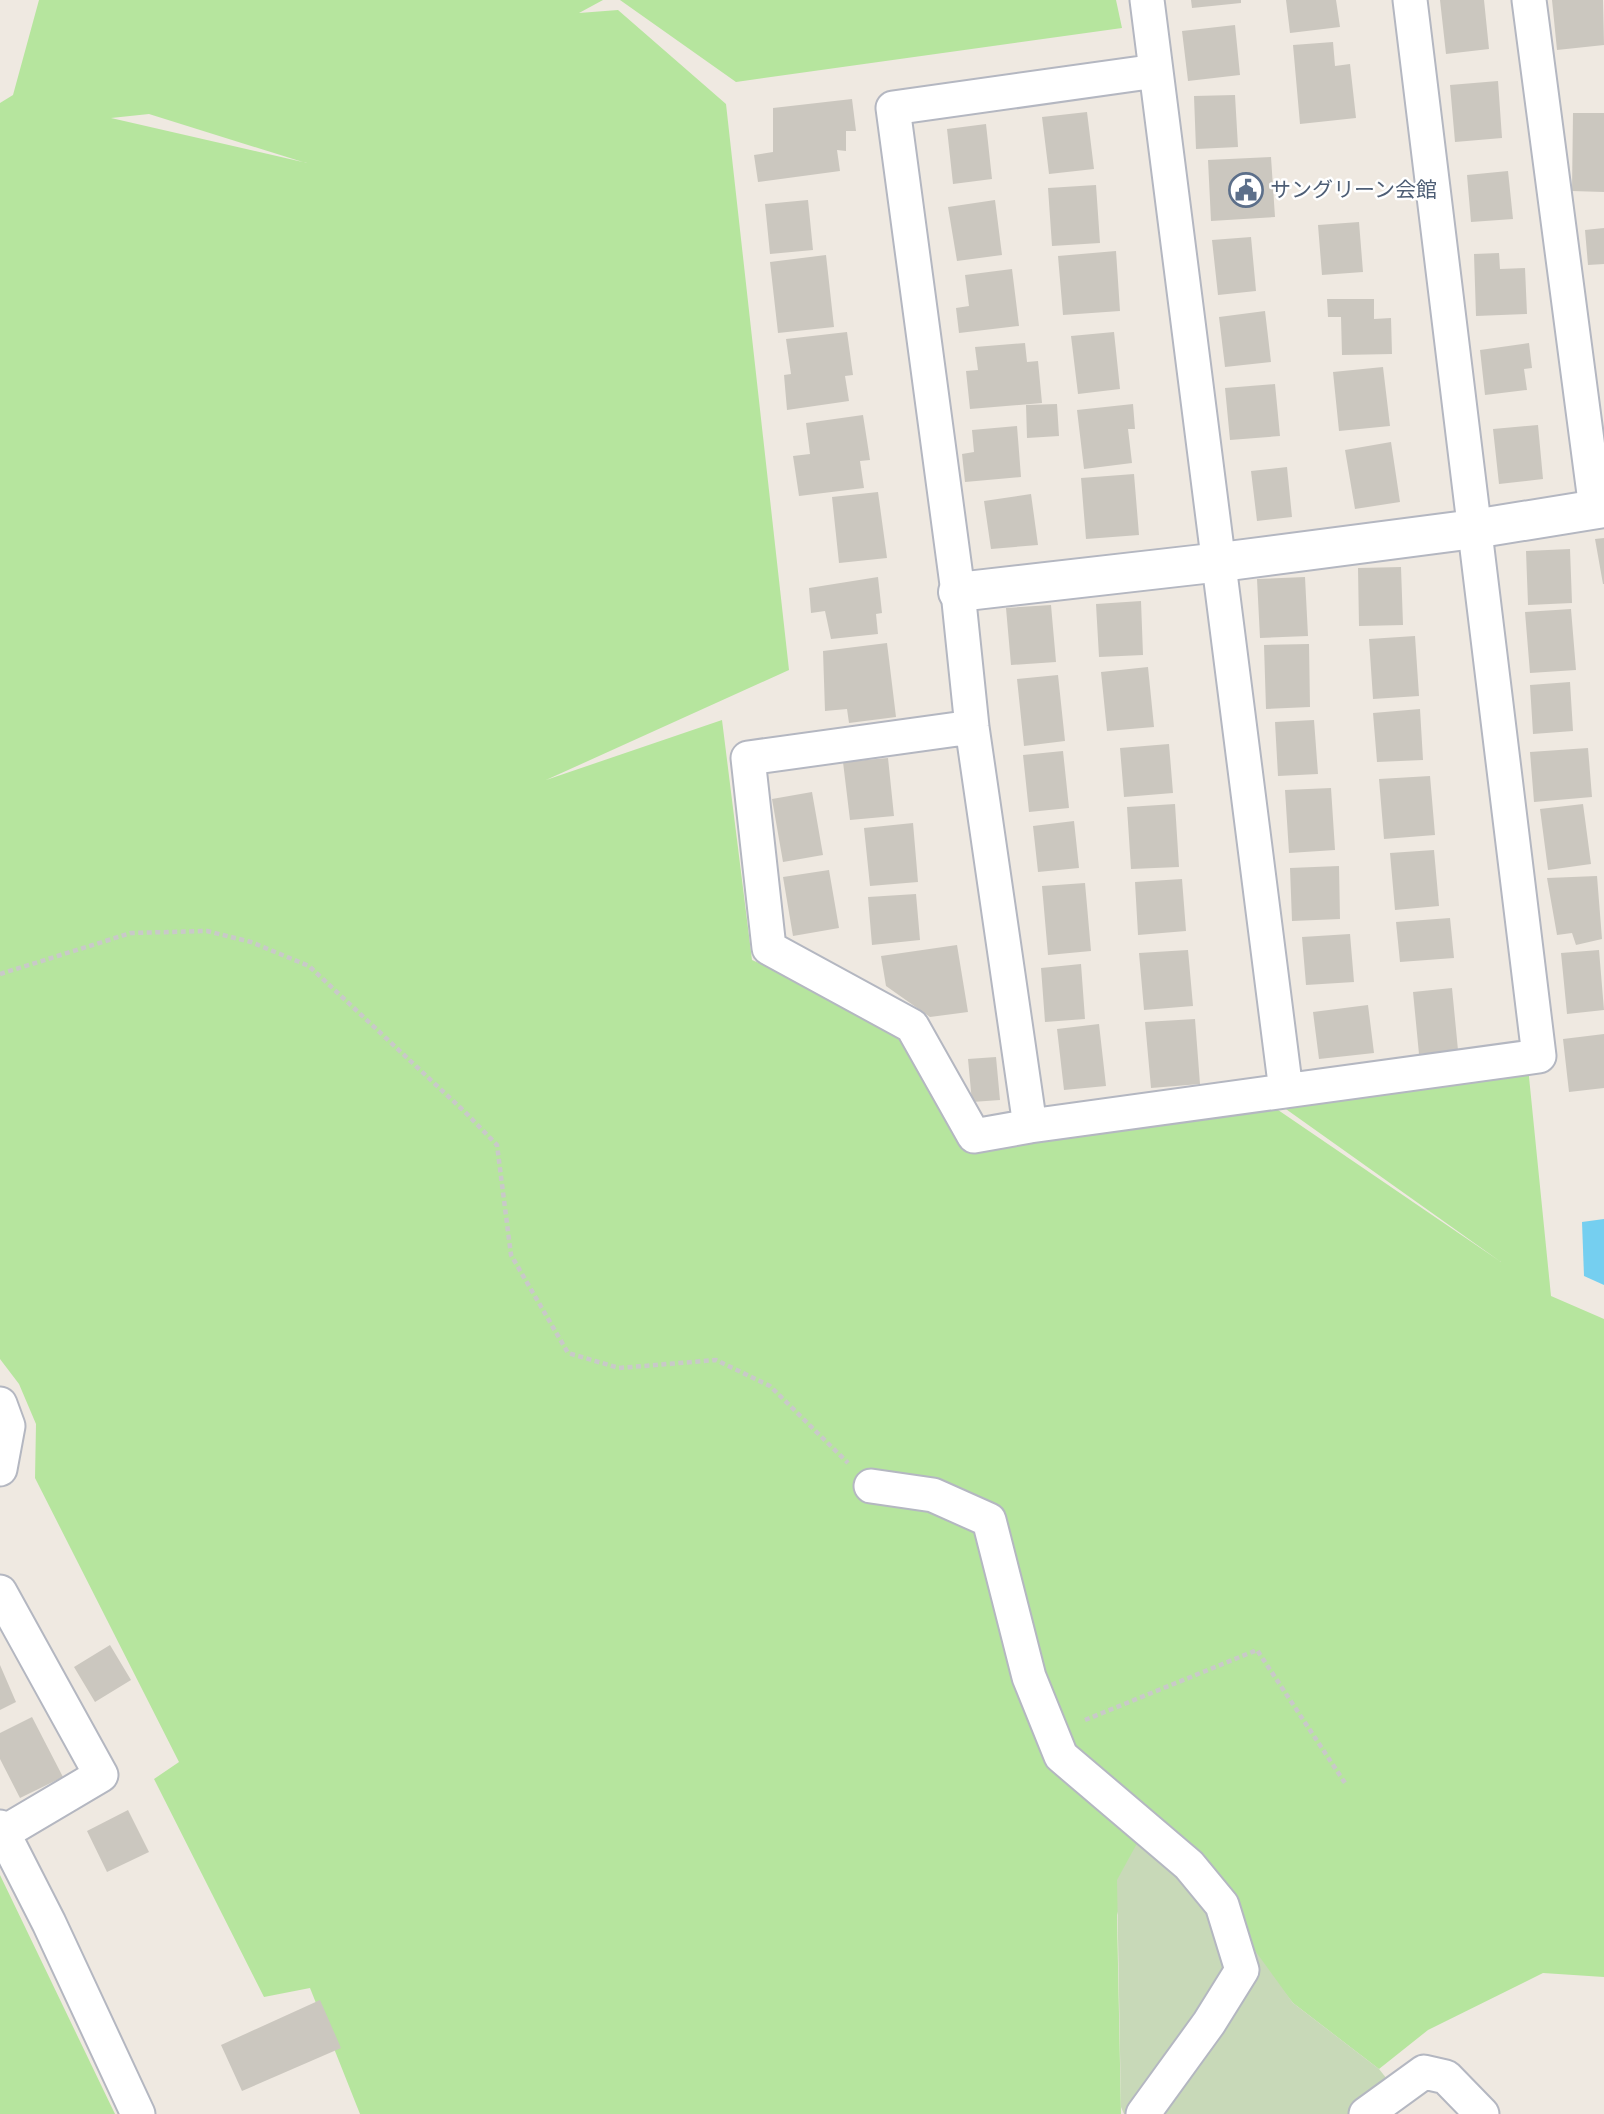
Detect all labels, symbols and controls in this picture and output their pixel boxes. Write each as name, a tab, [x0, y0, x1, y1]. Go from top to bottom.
public building icon: サングリーン会館	[1227, 171, 1265, 209]
place label: サングリーン会館	[1270, 178, 1437, 202]

